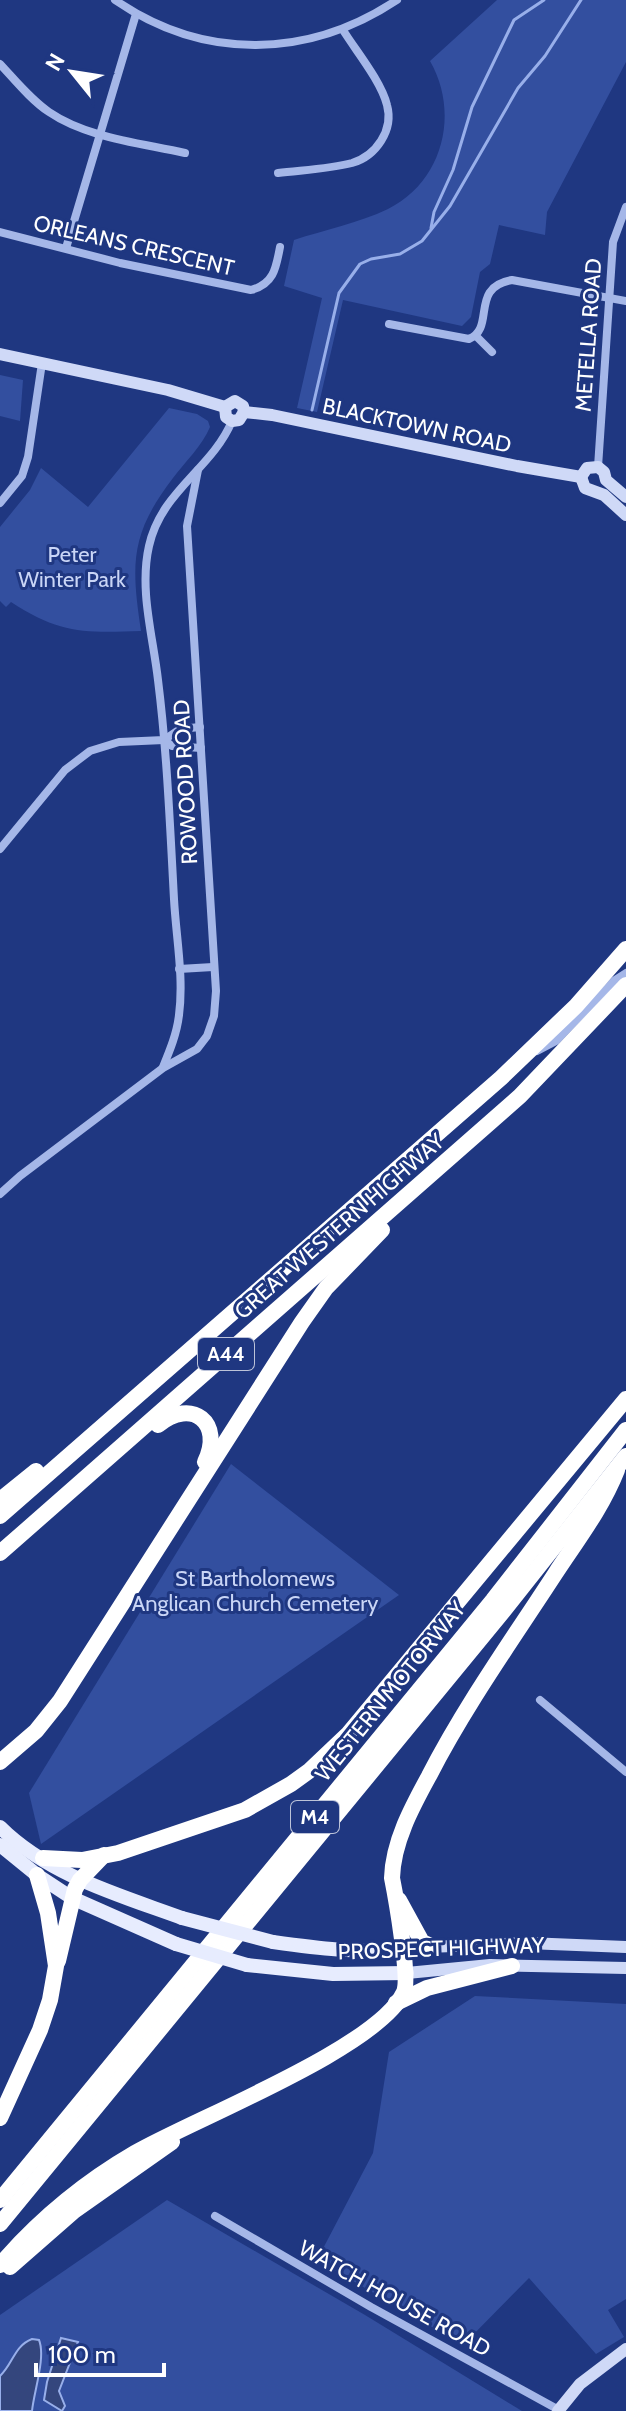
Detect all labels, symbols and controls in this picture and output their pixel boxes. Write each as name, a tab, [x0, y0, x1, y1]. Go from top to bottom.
north arrow	[32, 32, 112, 112]
text: N	[40, 49, 71, 76]
street label: ORLEANS CRESCENT	[31, 209, 237, 282]
street label: METELLA ROAD	[570, 257, 607, 413]
street label: BLACKTOWN ROAD	[320, 392, 514, 459]
park label: Peter Winter Park	[18, 541, 126, 593]
street label: ROWOOD ROAD	[168, 699, 203, 865]
street label: GREAT WESTERN HIGHWAY	[229, 1128, 450, 1325]
road number: A44	[198, 1338, 254, 1370]
park label: St Bartholomews Anglican Church Cemetery	[132, 1565, 378, 1617]
street label: WESTERN MOTORWAY	[310, 1596, 472, 1787]
road number: M4	[291, 1801, 339, 1833]
street label: PROSPECT HIGHWAY	[337, 1931, 545, 1966]
street label: WATCH HOUSE ROAD	[294, 2234, 496, 2362]
scale bar	[36, 2327, 164, 2377]
text: 100 m	[48, 2340, 116, 2369]

